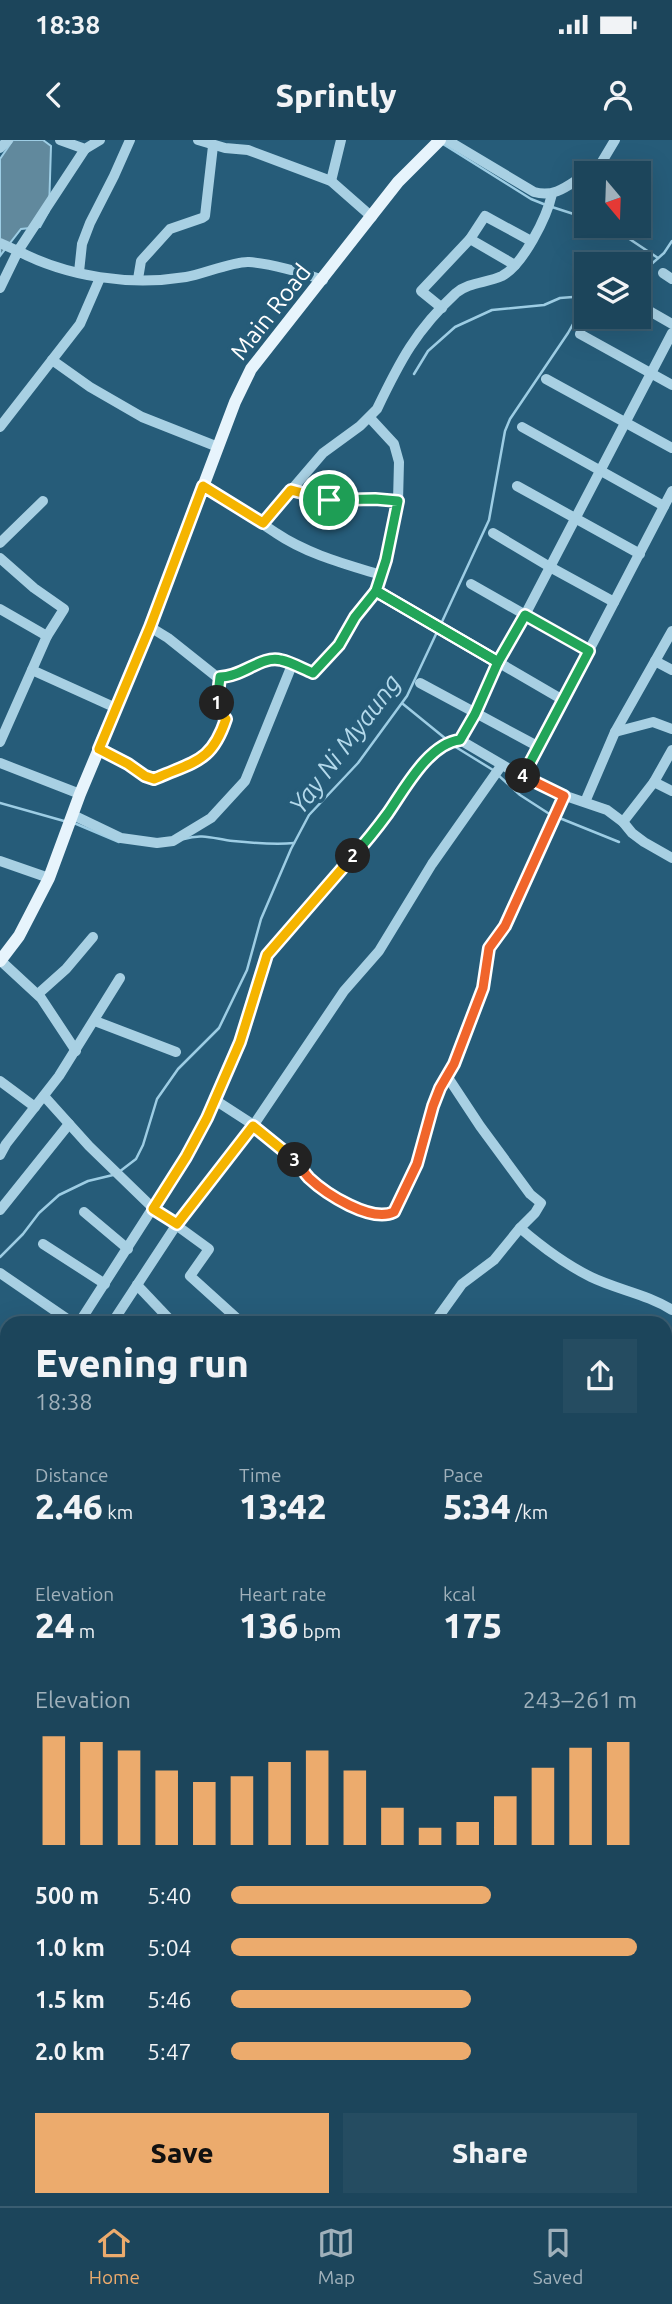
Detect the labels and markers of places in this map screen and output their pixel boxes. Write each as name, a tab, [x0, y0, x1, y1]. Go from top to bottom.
pin	[299, 470, 359, 530]
pin: 1	[200, 686, 234, 720]
pin: 4	[505, 758, 540, 794]
pin: 2	[336, 838, 370, 874]
pin: 3	[278, 1142, 312, 1178]

